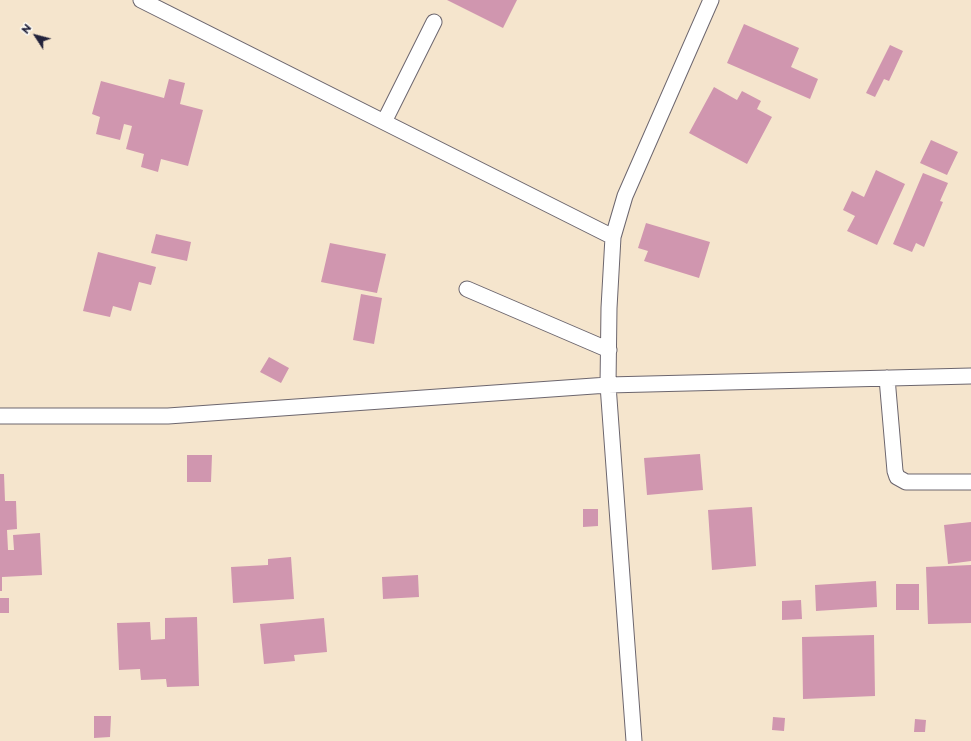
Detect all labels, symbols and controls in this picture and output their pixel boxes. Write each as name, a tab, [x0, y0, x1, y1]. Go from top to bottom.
north arrow	[16, 16, 56, 56]
text: N	[16, 20, 35, 37]

